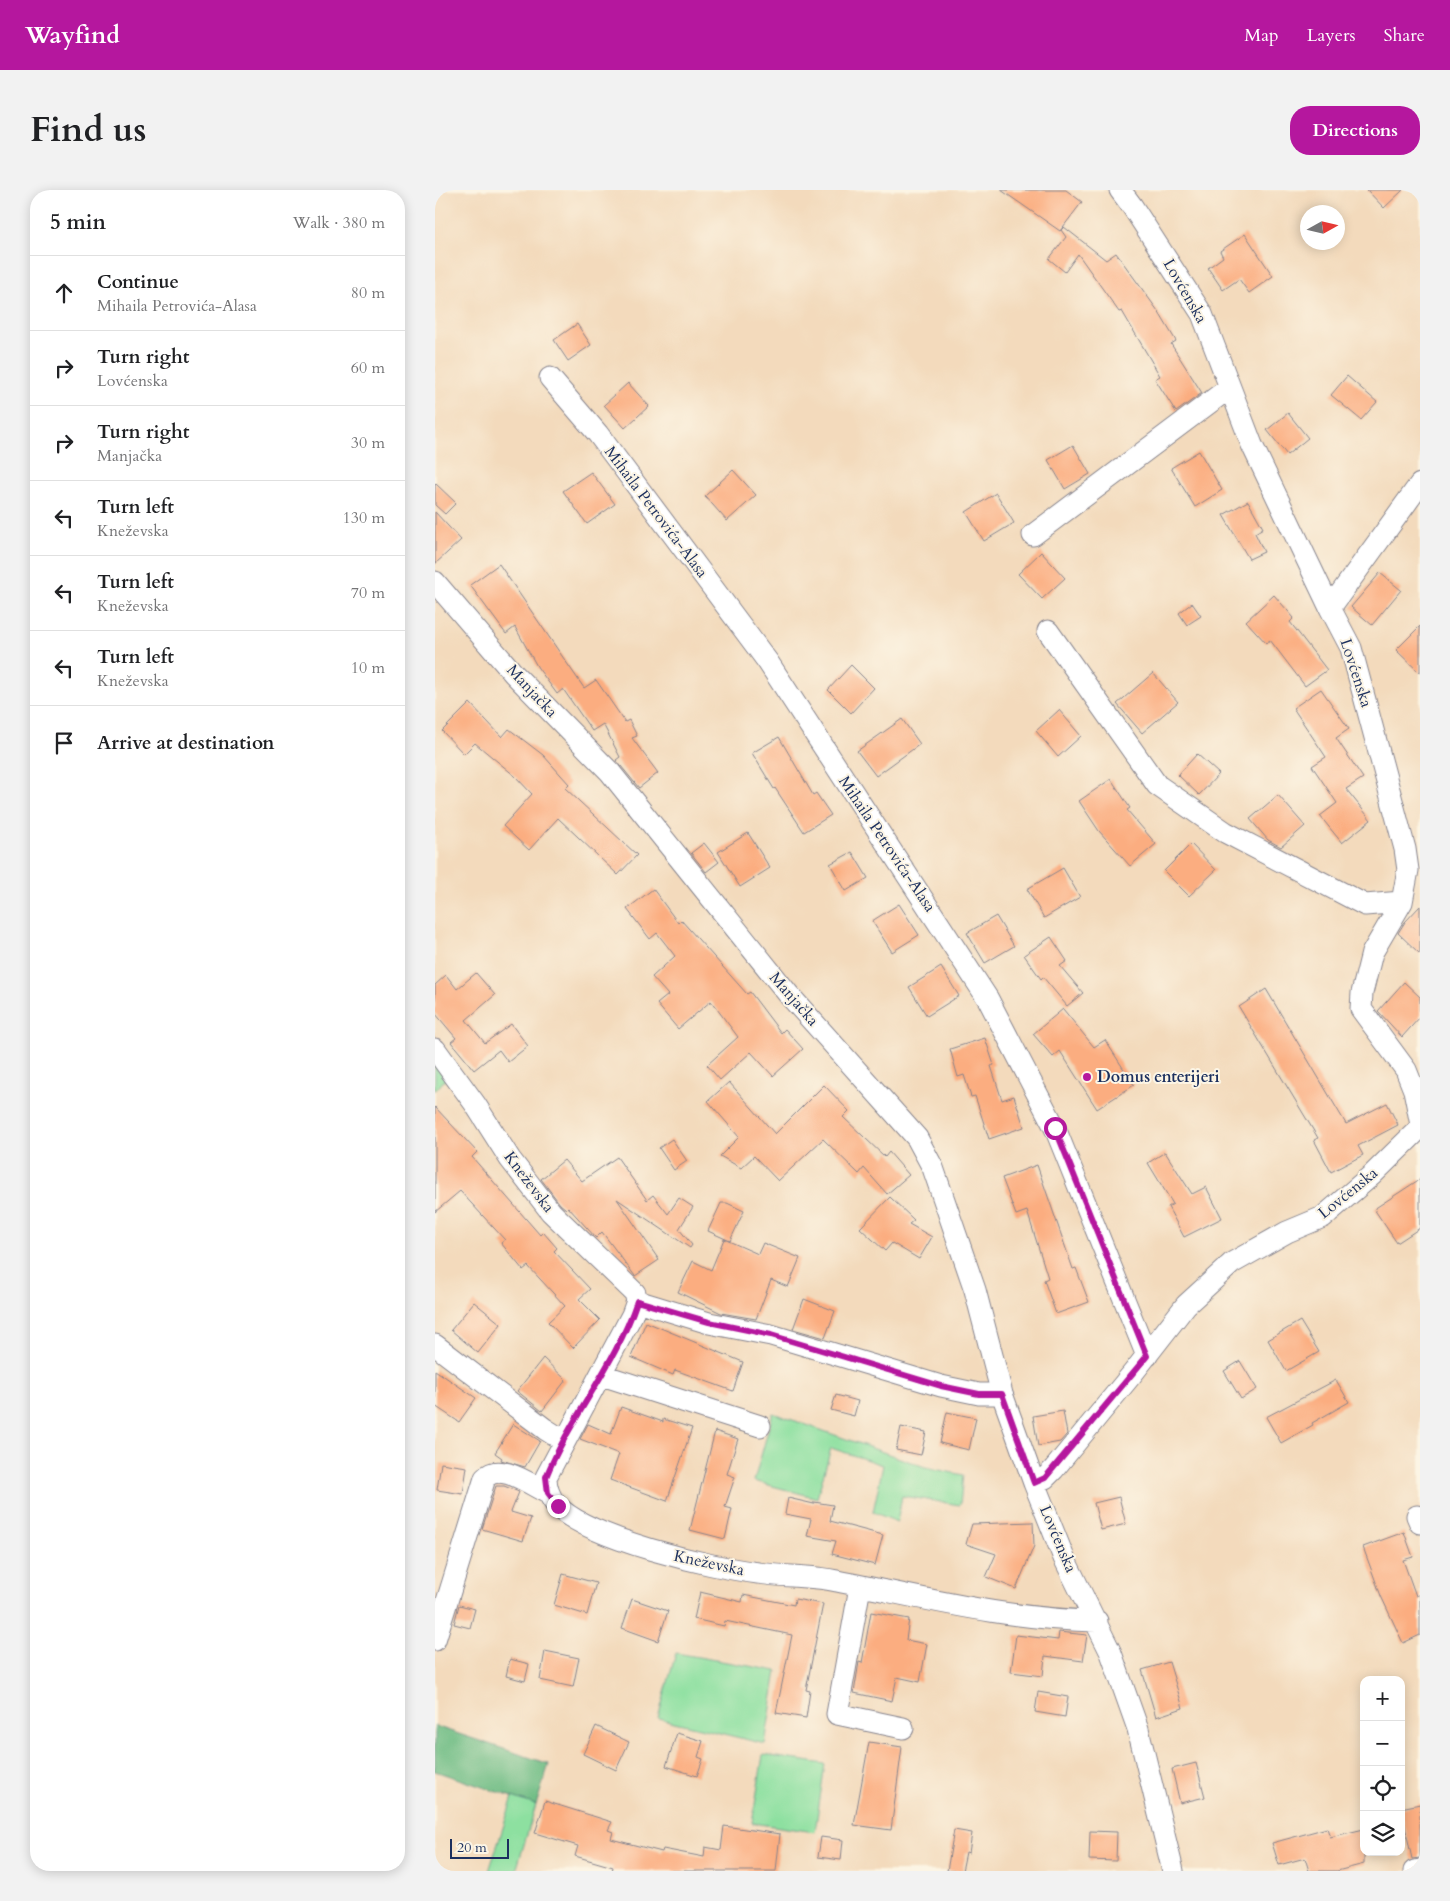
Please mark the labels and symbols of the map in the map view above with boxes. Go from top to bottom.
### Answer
north arrow [1300,205,1345,250]
street label: Lovćenska [1158,255,1212,327]
street label: Mihaila Petrovića-Alasa [599,442,713,583]
street label: Lovćenska [1335,636,1377,710]
street label: Manjačka [502,660,562,722]
street label: Mihaila Petrovića-Alasa [833,772,941,916]
street label: Manjačka [764,967,824,1031]
place label: Domus enterijeri [1097,1066,1219,1088]
marker: Domus enterijeri [1081,1071,1093,1083]
route start [1044,1117,1067,1140]
street label: Kneževska [499,1147,559,1217]
street label: Lovćenska [1314,1162,1383,1224]
route end [547,1495,570,1518]
street label: Lovćenska [1034,1502,1082,1576]
street label: Kneževska [672,1545,746,1581]
scale bar [450,1836,509,1859]

